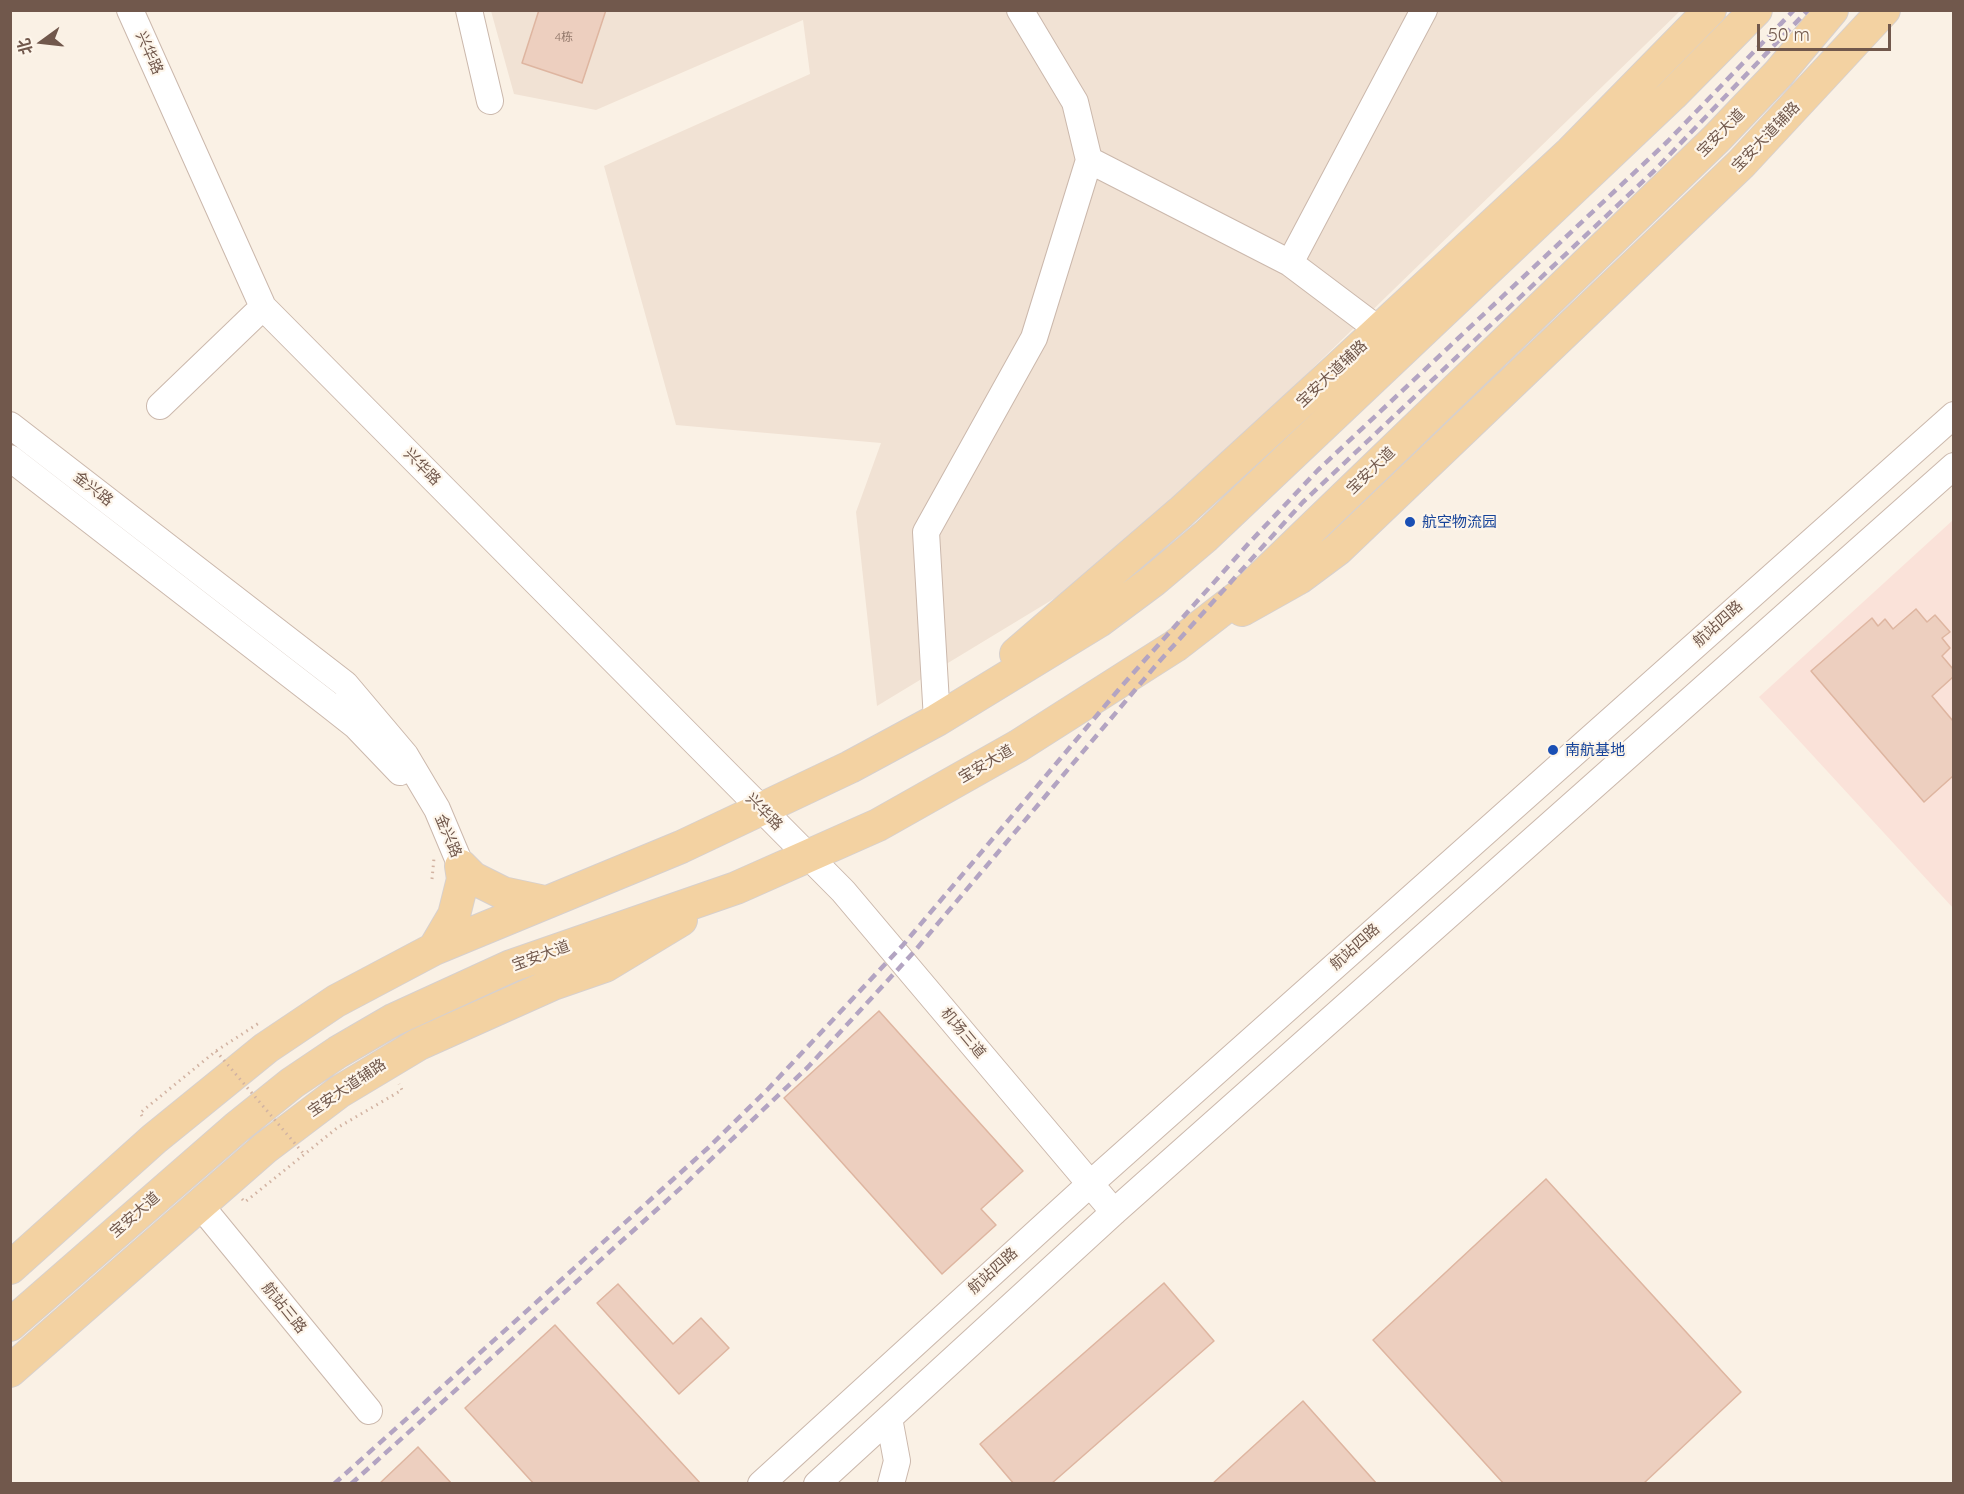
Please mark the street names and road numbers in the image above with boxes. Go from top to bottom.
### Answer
street label: 兴华路 [132,29,166,77]
street label: 宝安大道辅路 [1728,98,1804,176]
street label: 宝安大道 [1693,105,1749,161]
street label: 宝安大道辅路 [1293,337,1371,411]
street label: 宝安大道 [1343,444,1399,498]
street label: 兴华路 [400,445,444,489]
street label: 金兴路 [70,468,116,510]
street label: 航站四路 [1690,597,1746,651]
street label: 宝安大道 [956,741,1016,787]
street label: 兴华路 [742,790,786,834]
street label: 金兴路 [431,812,465,860]
street label: 航站四路 [1327,920,1383,974]
street label: 宝安大道 [510,937,572,975]
street label: 机场三道 [937,1004,989,1062]
street label: 宝安大道辅路 [305,1055,389,1121]
street label: 宝安大道 [106,1189,164,1241]
street label: 航站四路 [965,1244,1021,1298]
street label: 航站三路 [258,1279,310,1337]

